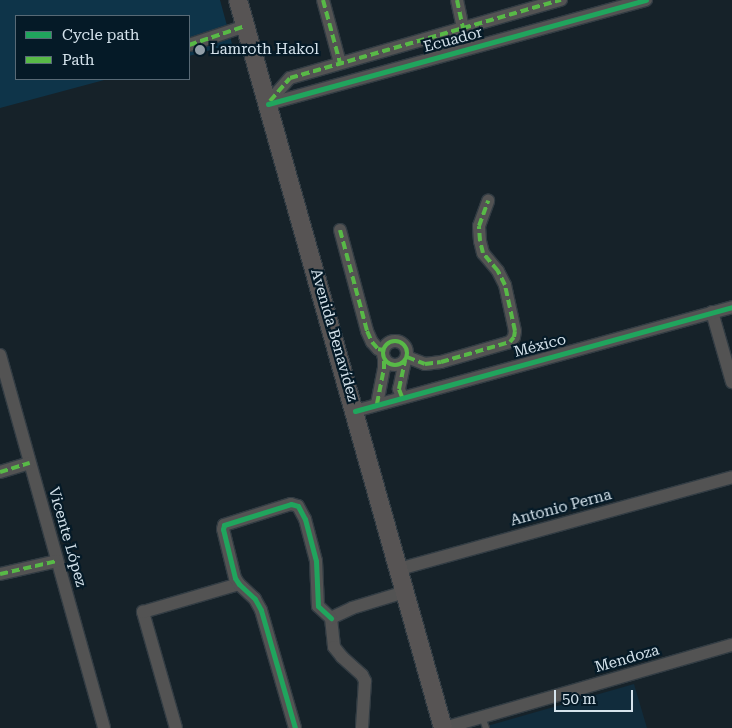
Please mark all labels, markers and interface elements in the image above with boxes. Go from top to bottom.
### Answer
legend [15,15,190,80]
street label: Ecuador [421,23,485,57]
text: Cycle path [62,26,139,44]
place label: Lamroth Hakol [210,41,319,59]
marker: Lamroth Hakol [194,44,206,56]
text: Path [62,51,95,69]
street label: Avenida Benavídez [307,267,361,403]
street label: México [512,330,568,362]
street label: Vicente López [44,485,90,589]
street label: Antonio Perna [509,486,613,530]
street label: Mendoza [593,641,661,677]
scale bar [557,680,636,712]
text: 50 m [562,690,596,708]

